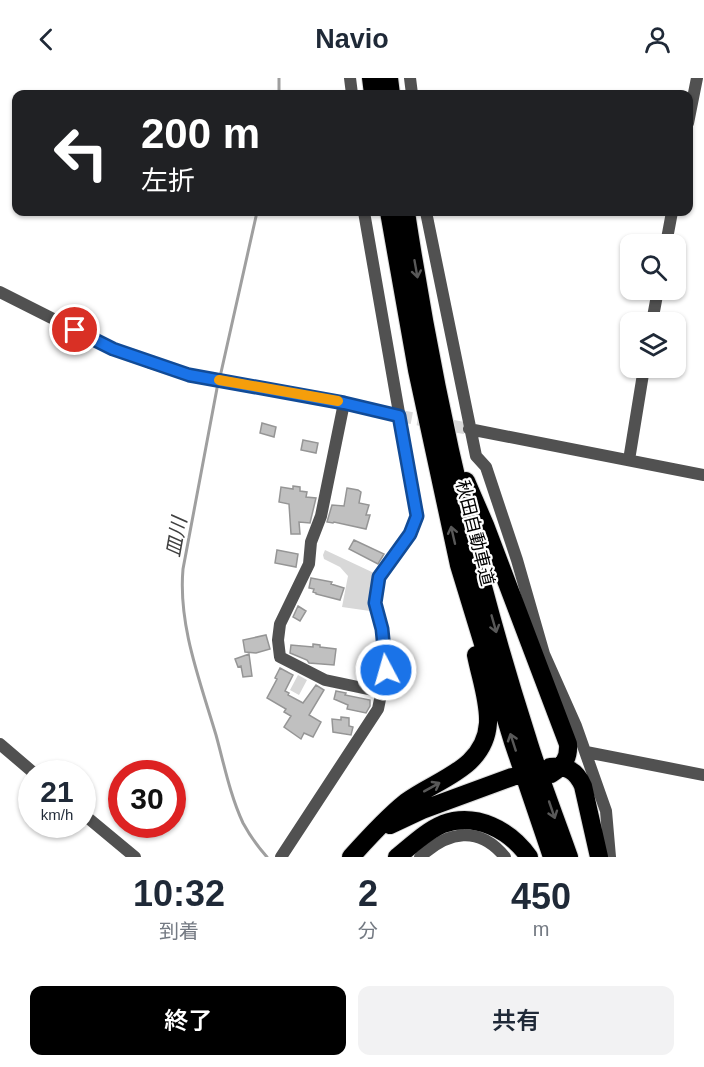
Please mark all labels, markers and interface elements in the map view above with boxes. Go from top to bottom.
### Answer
icon: back [30,23,63,56]
icon: person [641,23,674,56]
text: Navio [315,24,389,54]
text: 200 m [141,110,260,157]
icon: left [42,114,120,192]
text: 左折 [141,166,195,196]
map controls [620,234,686,378]
button: search [620,234,686,300]
one-way arrow [410,259,421,279]
pin [49,304,100,355]
button: layers [620,312,686,378]
icon: arrive [58,313,91,346]
street label: 秋田自動車道 [452,478,498,588]
water label: 皿川 [162,513,191,559]
one-way arrow [446,526,458,545]
one-way arrow [489,614,500,633]
position arrow [354,638,418,702]
one-way arrow [507,733,518,752]
speed limit sign: 30 [108,760,186,838]
text: 21 [40,775,74,808]
one-way arrow [423,781,440,793]
one-way arrow [547,800,558,819]
text: km/h [41,806,73,823]
text: 10:32 [133,873,225,914]
text: 2 [358,873,378,914]
text: 450 [511,876,571,917]
text: m [533,918,549,940]
text: 到着 [159,920,199,942]
text: 分 [358,920,378,942]
button: 終了 [30,986,346,1055]
button: 共有 [358,986,674,1055]

